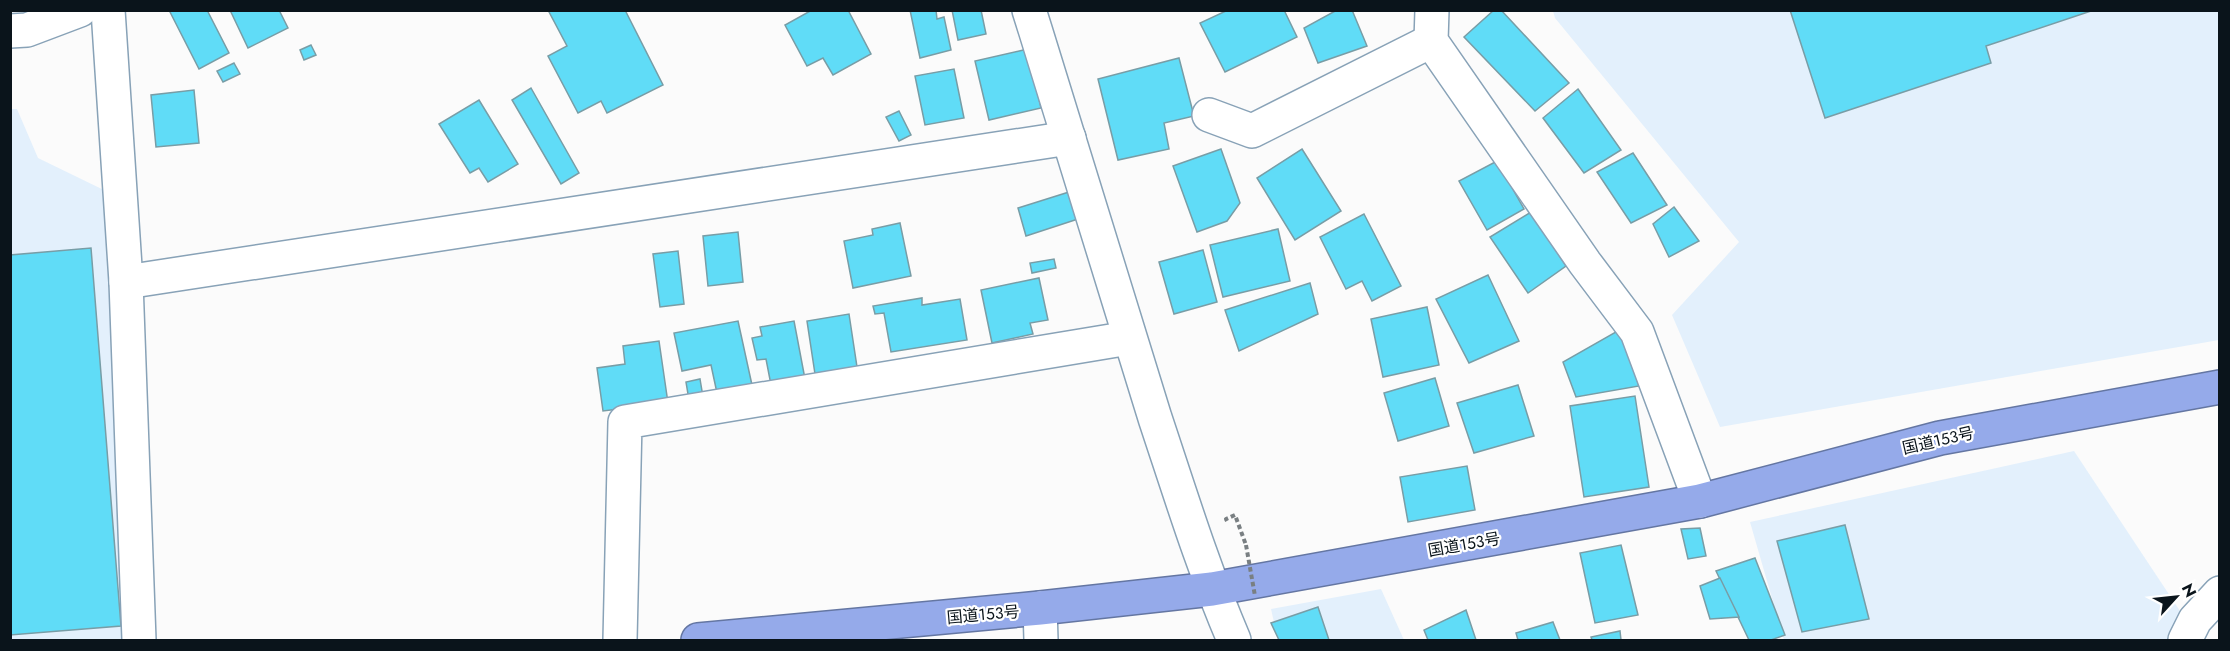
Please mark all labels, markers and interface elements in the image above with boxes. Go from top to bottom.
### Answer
street label: 国道153号 [1900,421,1976,460]
street label: 国道153号 [1426,527,1502,562]
north arrow [2146,567,2206,627]
text: N [2176,580,2202,601]
street label: 国道153号 [946,600,1020,629]

